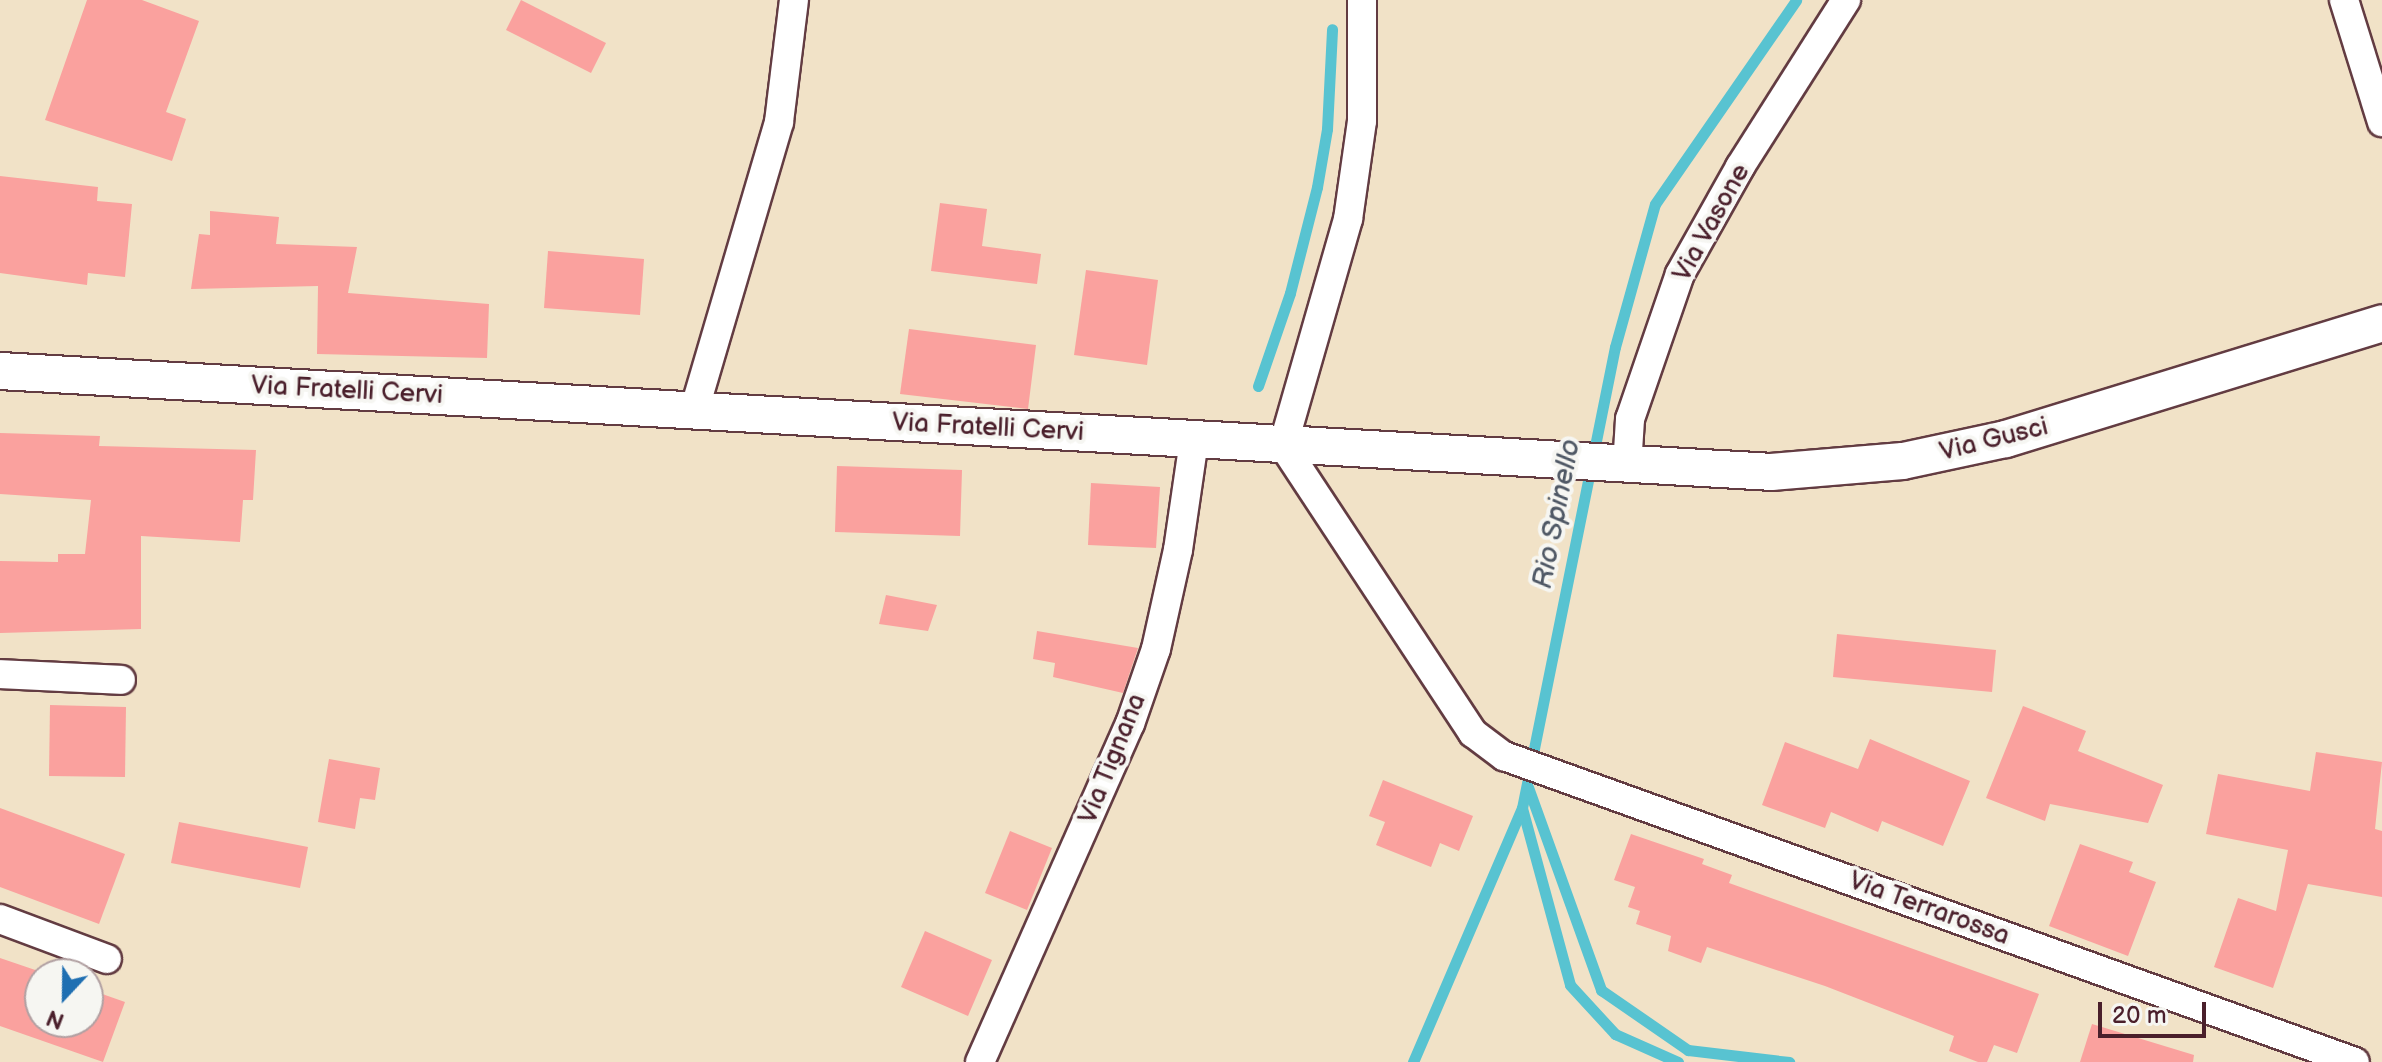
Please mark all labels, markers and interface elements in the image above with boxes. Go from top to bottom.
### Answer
street label: Via Vasone [1667,158,1757,288]
street label: Via Fratelli Cervi [250,370,444,412]
street label: Via Fratelli Cervi [891,407,1085,449]
street label: Via Gusci [1937,411,2051,469]
water label: Rio Spinello [1526,436,1588,592]
street label: Via Tignana [1073,689,1153,829]
street label: Via Terrarossa [1844,865,2014,953]
north arrow [24,958,104,1038]
scale bar [2102,986,2210,1036]
text: 20 m [2112,1001,2167,1030]
text: N [43,1003,68,1034]

